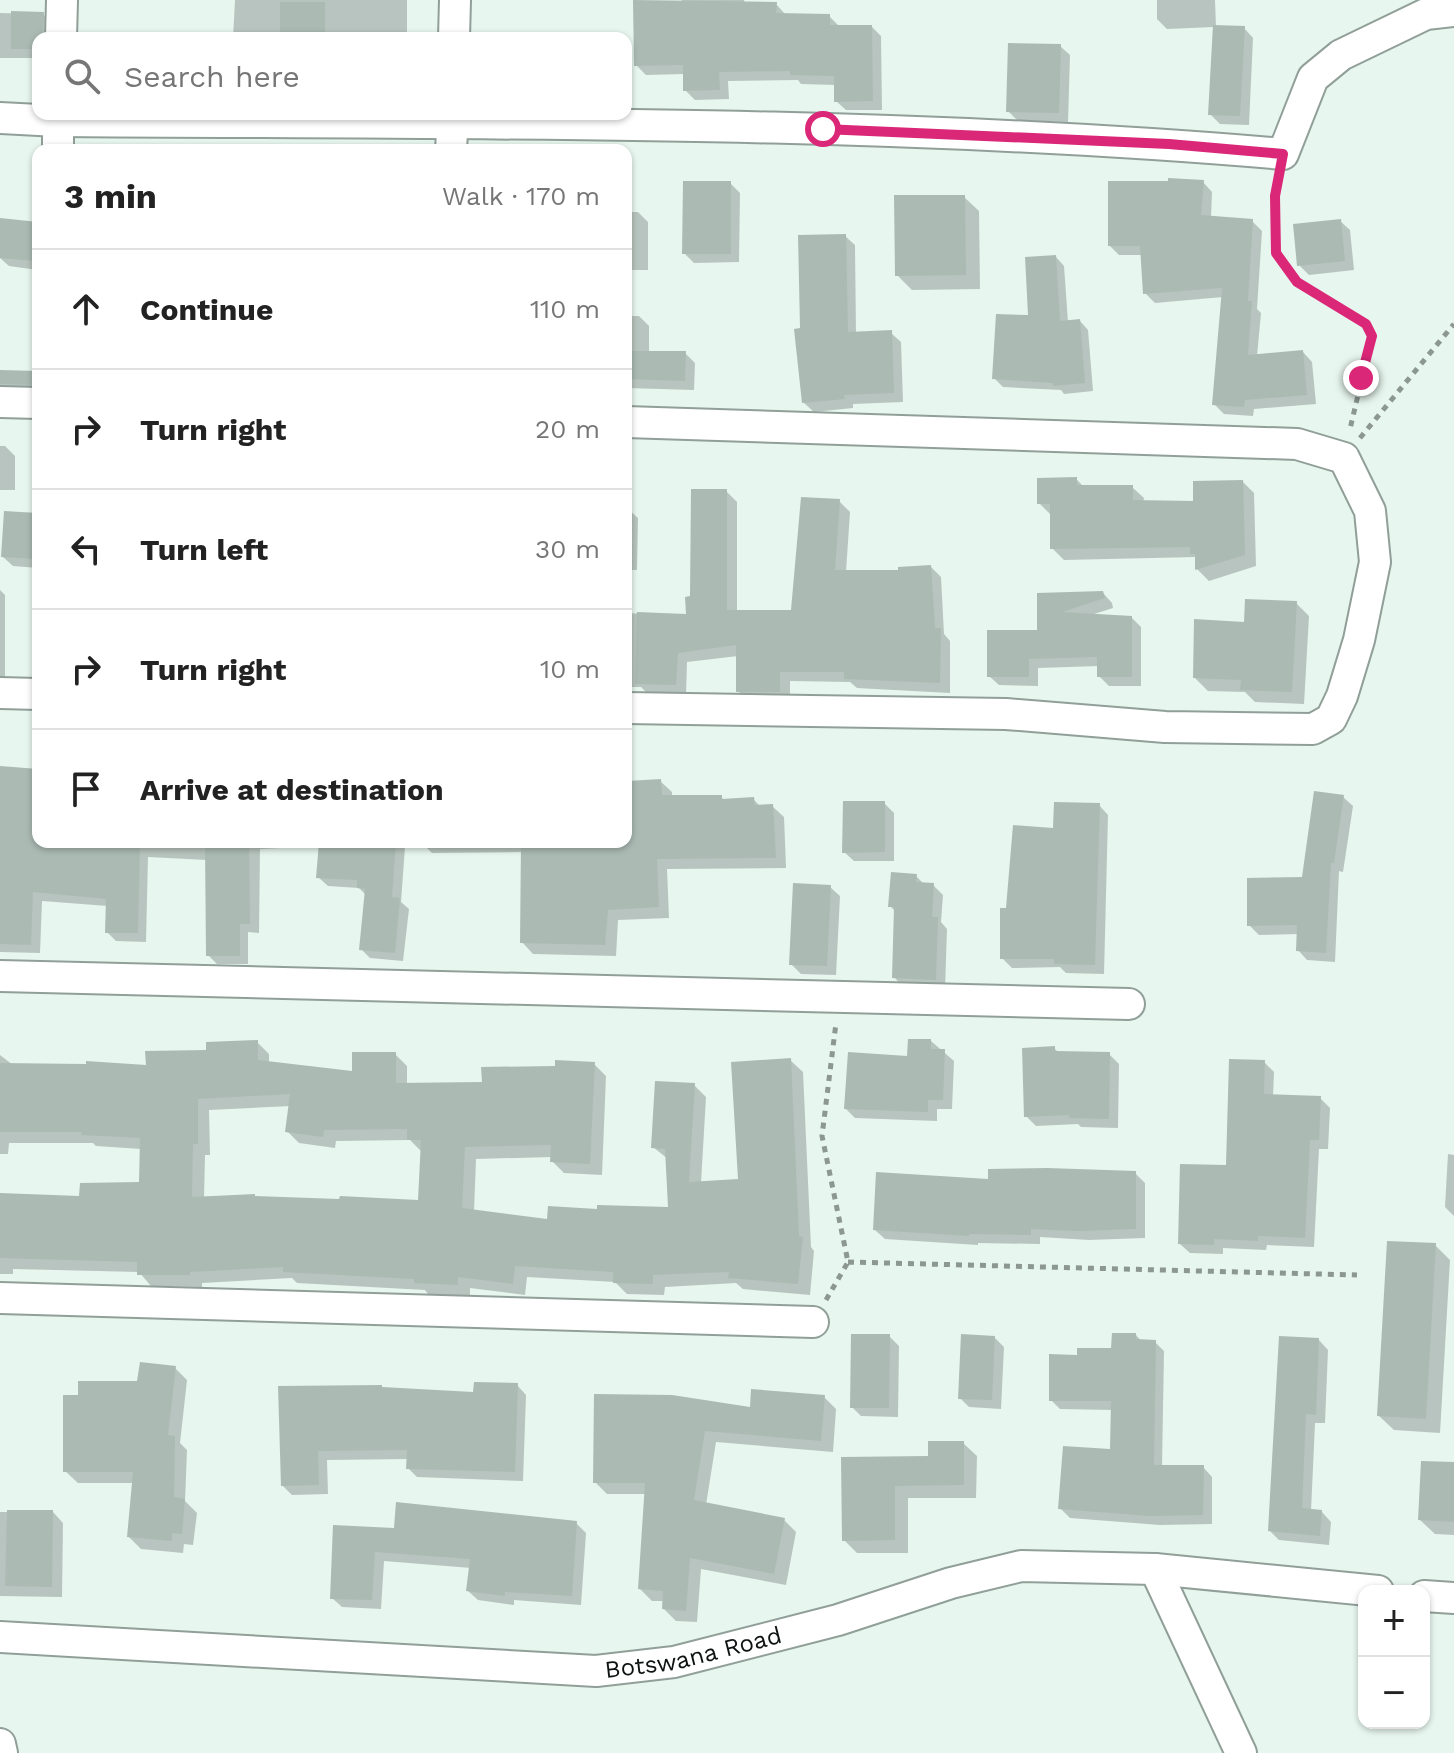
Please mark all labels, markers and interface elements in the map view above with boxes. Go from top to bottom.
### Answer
search box [32,32,632,120]
icon: search [60,54,104,98]
text: Search here [124,59,300,94]
route start [805,111,841,147]
text: 3 min [64,176,157,216]
text: Walk · 170 m [442,181,600,211]
icon: ahead [64,287,108,331]
text: Continue [140,292,273,327]
text: 110 m [530,294,600,324]
route end [1343,360,1379,396]
icon: right [64,407,108,451]
text: Turn right [140,412,286,447]
text: 20 m [535,414,600,444]
icon: left [64,527,108,571]
text: Turn left [140,532,268,567]
text: 30 m [535,534,600,564]
icon: right [64,647,108,691]
text: Turn right [140,652,286,687]
text: 10 m [540,654,600,684]
icon: arrive [64,767,108,811]
text: Arrive at destination [140,772,444,807]
map controls [1358,1585,1430,1729]
button: + [1358,1585,1430,1657]
street label: Botswana Road [603,1621,785,1684]
button: − [1358,1657,1430,1729]

